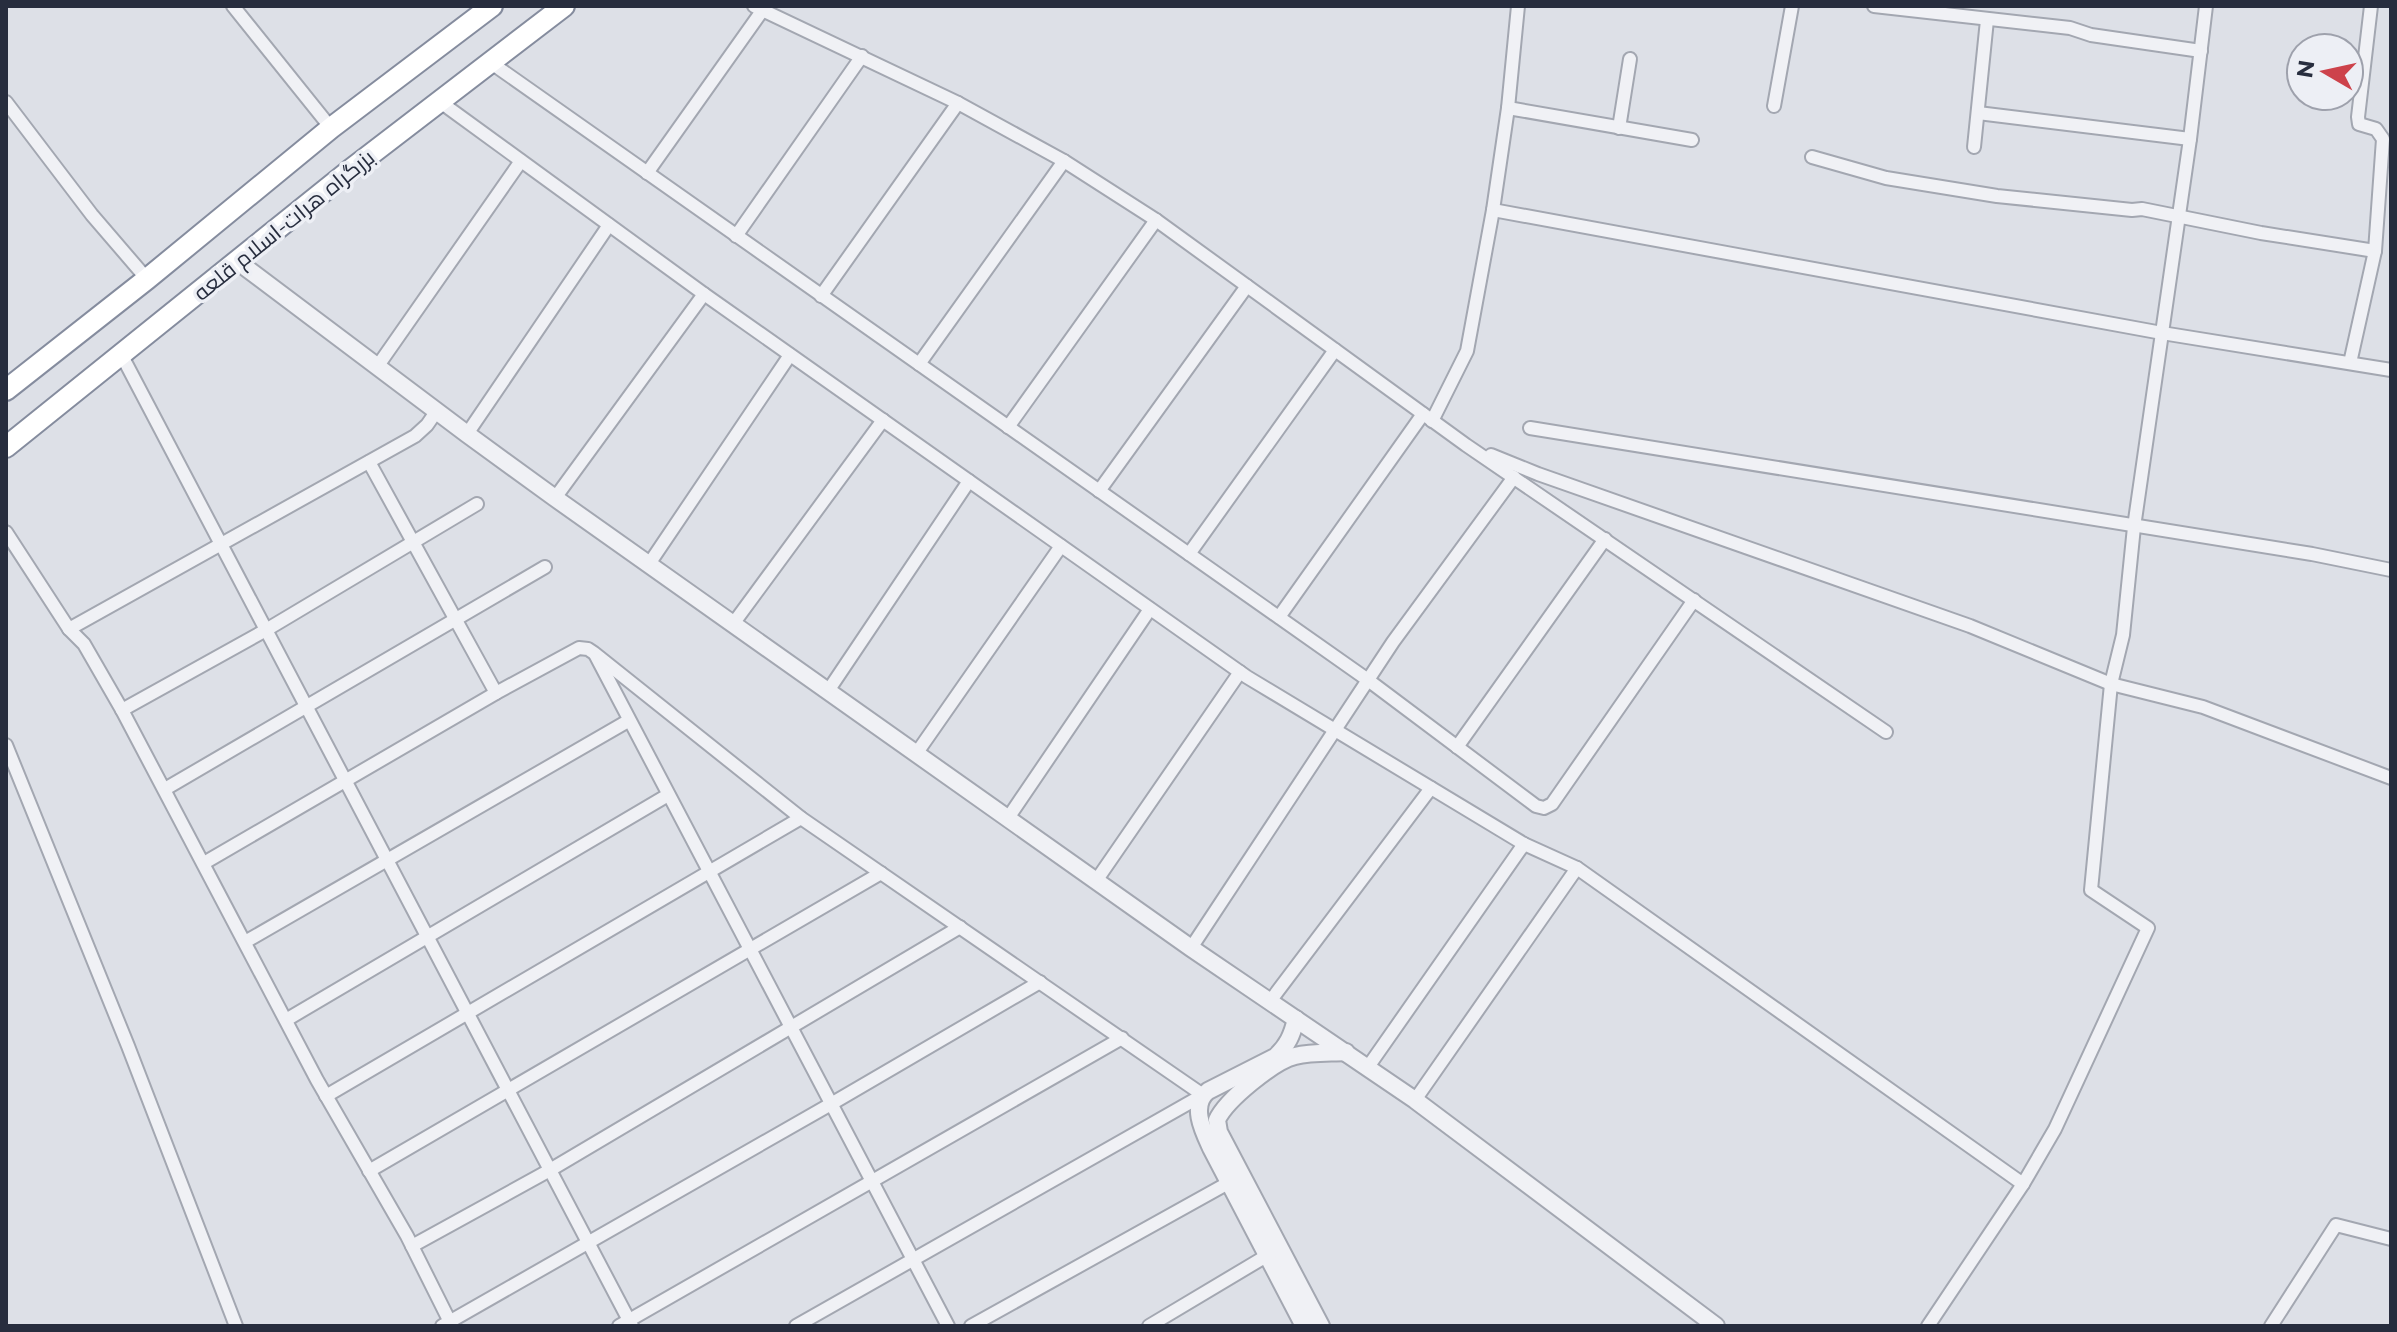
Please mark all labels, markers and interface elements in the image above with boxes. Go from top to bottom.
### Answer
north arrow [2285,32,2365,112]
text: N [2291,58,2320,80]
street label: بزرگراه هرات-اسلام قلعه [188,144,381,308]

